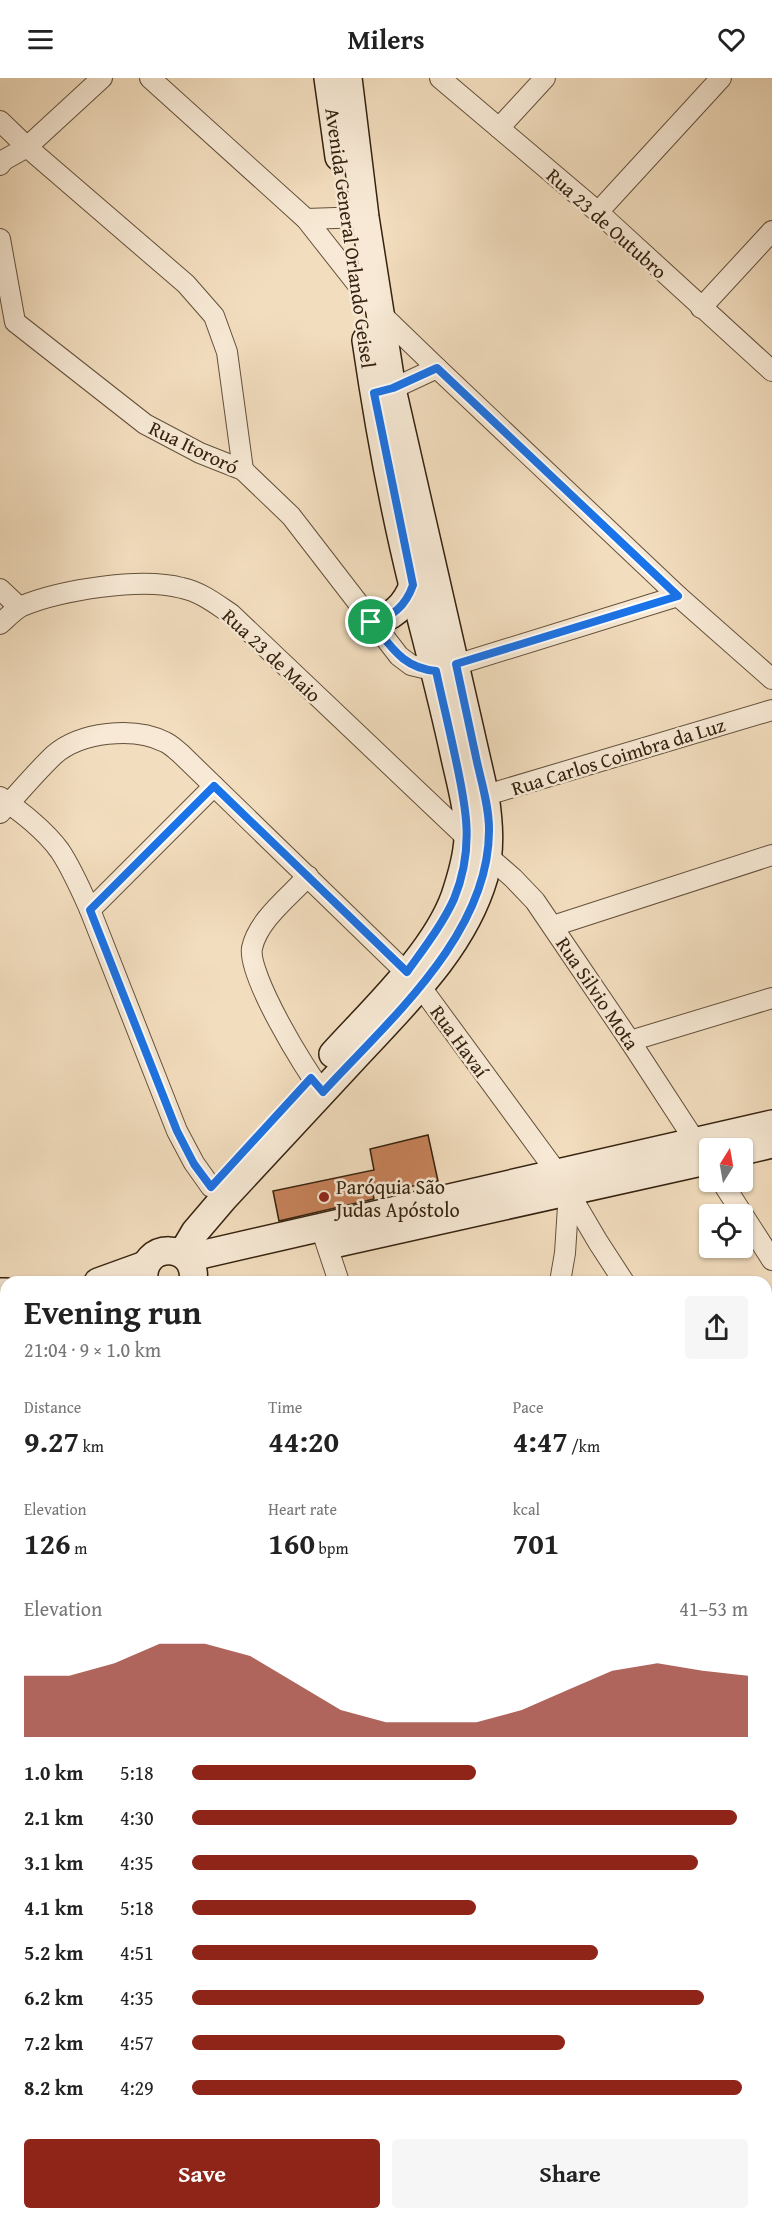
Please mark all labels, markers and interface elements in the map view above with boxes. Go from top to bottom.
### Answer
text: Milers [347,19,425,59]
icon: menu [24,23,57,56]
icon: heart [715,23,748,56]
street label: Avenida General Orlando Geisel [318,106,384,370]
street label: Rua 23 de Outubro [540,161,674,285]
street label: Rua Itororó [144,413,244,481]
pin [345,596,396,647]
street label: Rua 23 de Maio [216,601,328,709]
icon: arrive [354,605,387,638]
street label: Rua Carlos Coimbra da Luz [508,710,729,802]
street label: Rua Silvio Mota [549,931,647,1056]
street label: Rua Havaí [424,999,496,1084]
north arrow [699,1138,753,1192]
map controls [699,1138,753,1258]
place label: Paróquia São Judas Apóstolo [333,1172,460,1224]
marker: Paróquia São Judas Apóstolo [317,1190,331,1204]
button: locate [699,1204,753,1258]
text: Evening run [24,1288,201,1336]
button: share [685,1296,748,1359]
text: 21:04 · 9 × 1.0 km [24,1335,161,1364]
text: Distance [24,1395,81,1419]
text: Time [268,1395,302,1419]
text: Pace [513,1395,543,1419]
text: 9.27 [24,1419,79,1463]
text: 44:20 [268,1419,339,1463]
text: 4:47 [513,1419,568,1463]
text: km [79,1434,104,1458]
text: /km [568,1434,600,1458]
text: Elevation [24,1497,87,1521]
text: Heart rate [268,1497,337,1521]
text: kcal [513,1497,540,1521]
text: 126 [24,1521,71,1565]
text: 160 [268,1521,315,1565]
text: 701 [513,1521,559,1565]
text: m [71,1536,87,1560]
text: bpm [315,1536,348,1560]
text: Elevation [24,1594,102,1623]
text: 41–53 m [679,1594,748,1623]
text: 1.0 km [24,1758,83,1787]
text: 5:18 [120,1758,154,1787]
text: 2.1 km [24,1803,83,1832]
text: 4:30 [120,1803,154,1832]
text: 3.1 km [24,1848,83,1877]
text: 4:35 [120,1848,154,1877]
text: 4.1 km [24,1893,83,1922]
text: 5:18 [120,1893,154,1922]
text: 5.2 km [24,1938,83,1967]
text: 4:51 [120,1938,154,1967]
text: 6.2 km [24,1983,83,2012]
text: 4:35 [120,1983,154,2012]
text: 7.2 km [24,2028,83,2057]
text: 4:57 [120,2028,154,2057]
text: 8.2 km [24,2073,83,2102]
text: 4:29 [120,2073,154,2102]
button: Save [24,2139,380,2208]
button: Share [392,2139,748,2208]

